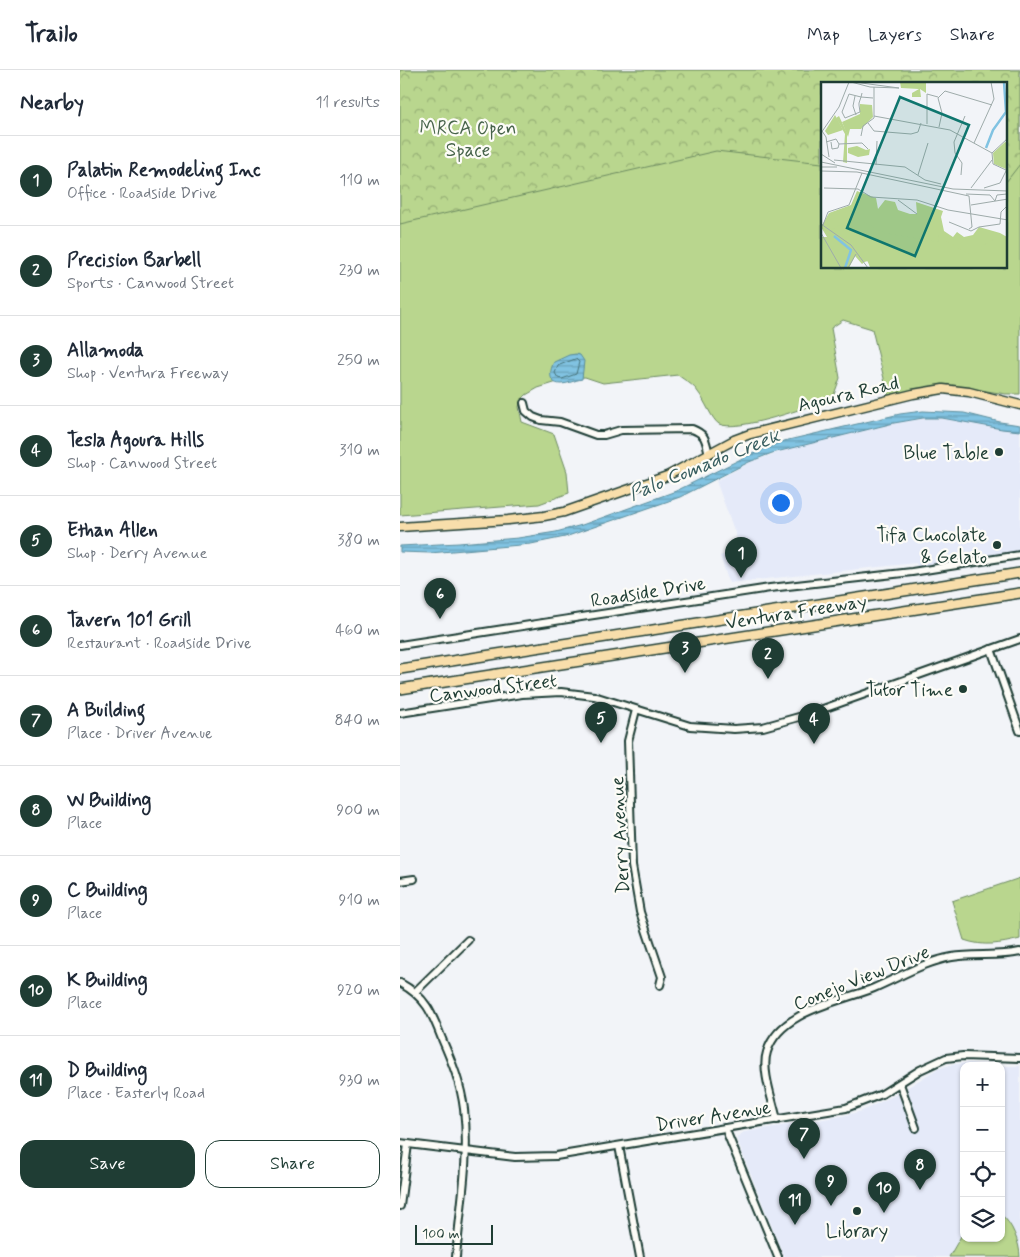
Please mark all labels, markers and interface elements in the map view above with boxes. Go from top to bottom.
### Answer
text: Trailo [25,19,78,50]
text: Map [807,23,840,47]
text: Layers [868,23,922,47]
text: Share [950,23,995,47]
inset map [821,82,1008,269]
text: Nearby [20,89,84,117]
text: 11 results [315,92,380,113]
park label: MRCA Open Space [420,116,516,163]
text: Palatin Remodeling Inc [67,158,261,183]
text: 1 [32,170,40,191]
text: 110 m [339,170,380,191]
text: Office · Roadside Drive [67,183,217,204]
text: Precision Barbell [67,248,201,273]
text: 2 [32,260,40,281]
text: 230 m [339,260,380,281]
text: Sports · Canwood Street [67,273,234,294]
text: Allamoda [67,338,144,363]
text: 3 [32,350,40,371]
text: 250 m [337,350,380,371]
text: Shop · Ventura Freeway [67,363,229,384]
street label: Agoura Road [795,371,902,419]
water label: Palo Comado Creek [625,422,785,508]
text: Tesla Agoura Hills [67,428,204,453]
text: 4 [31,440,41,461]
text: 310 m [339,440,380,461]
place label: Blue Table [903,441,989,466]
marker: Blue Table [993,446,1005,458]
text: Shop · Canwood Street [67,453,217,474]
your location [768,490,794,516]
text: Ethan Allen [67,518,158,543]
place label: Tifa Chocolate & Gelato [876,523,987,570]
text: 5 [31,530,41,551]
text: 380 m [337,530,380,551]
pin: 1 [725,537,757,578]
marker: Tifa Chocolate & Gelato [991,539,1003,551]
text: Shop · Derry Avenue [67,543,207,564]
street label: Roadside Drive [589,571,708,614]
pin: 6 [424,578,456,619]
street label: Ventura Freeway [724,589,869,636]
text: Tavern 101 Grill [67,608,191,633]
text: 6 [32,620,40,641]
text: 460 m [335,620,380,641]
pin: 3 [669,632,701,673]
text: Restaurant · Roadside Drive [67,633,251,654]
pin: 2 [752,638,784,679]
street label: Canwood Street [428,668,558,709]
place label: Tutor Time [866,678,953,703]
marker: Tutor Time [957,683,969,695]
text: A Building [67,698,145,723]
pin: 5 [585,702,617,743]
pin: 4 [798,703,830,744]
text: 7 [31,710,41,731]
text: 840 m [335,710,380,731]
text: Place · Driver Avenue [67,723,213,744]
street label: Derry Avenue [605,776,637,894]
text: W Building [67,788,151,813]
text: 8 [31,800,41,821]
text: 900 m [336,800,380,821]
text: Place [67,813,102,834]
text: C Building [67,878,148,903]
text: 9 [32,890,40,911]
text: 910 m [339,890,380,911]
text: Place [67,903,102,924]
street label: Conejo View Drive [790,940,934,1018]
text: K Building [67,968,147,993]
text: 10 [28,980,44,1001]
text: 920 m [337,980,380,1001]
text: Place [67,993,102,1014]
text: D Building [67,1058,147,1083]
map controls [960,1062,1005,1242]
button: + [960,1062,1005,1107]
text: 11 [29,1070,43,1091]
text: 930 m [339,1070,380,1091]
text: Place · Easterly Road [67,1083,205,1104]
street label: Driver Avenue [654,1095,773,1138]
button: − [960,1107,1005,1152]
pin: 7 [788,1118,820,1159]
button: Save [20,1140,195,1188]
button: Share [205,1140,380,1188]
pin: 8 [904,1149,936,1190]
button: locate [960,1152,1005,1197]
pin: 9 [815,1165,847,1206]
pin: 10 [868,1172,900,1213]
pin: 11 [779,1184,811,1225]
button: layers [960,1197,1005,1242]
marker: Library [851,1205,863,1217]
place label: Library [826,1219,888,1244]
scale bar [415,1222,492,1245]
text: 100 m [422,1225,460,1243]

